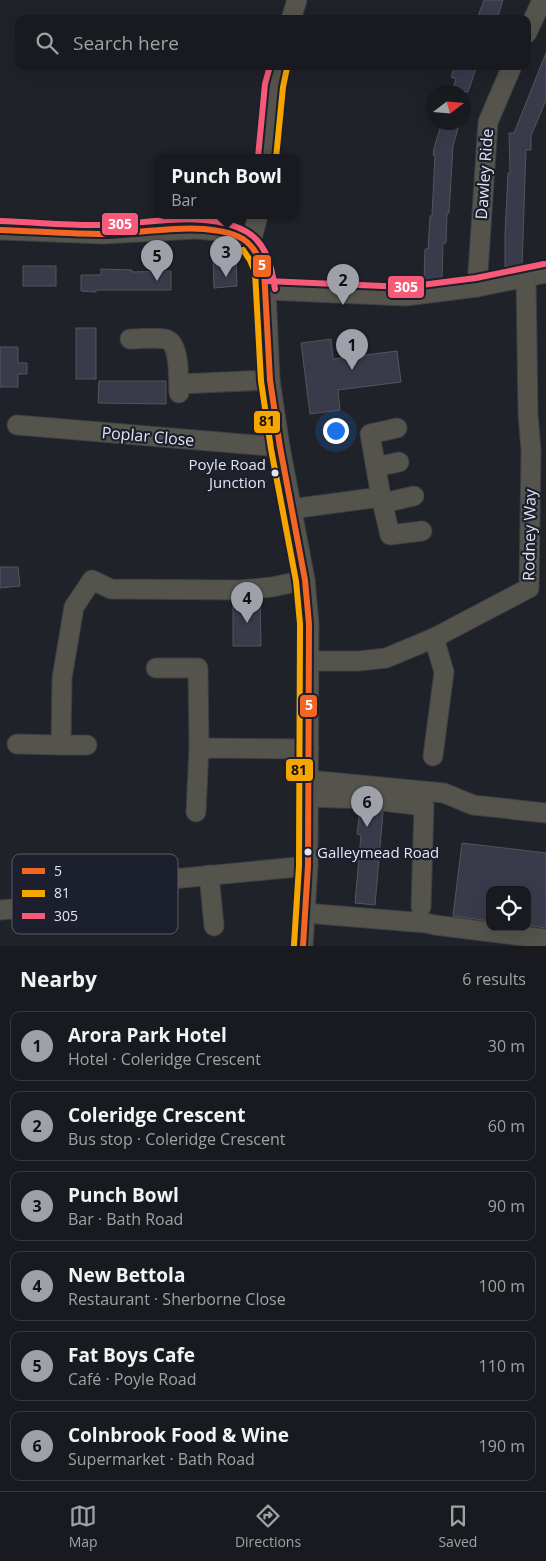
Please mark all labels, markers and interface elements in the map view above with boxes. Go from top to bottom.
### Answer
search box [15,15,531,70]
icon: search [33,29,61,57]
text: Search here [73,30,179,56]
north arrow [426,85,471,130]
street label: Dawley Ride [470,128,498,220]
popup [154,154,299,219]
text: Punch Bowl [171,163,282,189]
text: Bar [171,189,197,211]
line badge: 305 [101,212,139,236]
text: 305 [108,214,132,233]
pin: 3 [210,236,242,277]
pin: 5 [141,240,173,281]
line badge: 5 [252,254,272,278]
text: 5 [258,255,266,274]
pin: 2 [327,264,359,305]
line badge: 305 [387,275,425,299]
text: 305 [394,277,418,296]
pin: 1 [336,329,368,370]
line badge: 81 [253,410,281,434]
text: 81 [259,411,275,430]
your location [323,418,349,444]
street label: Poplar Close [101,421,195,451]
place label: Poyle Road Junction [189,454,266,492]
marker: Poyle Road Junction [270,468,280,478]
street label: Rodney Way [517,488,541,581]
pin: 4 [231,582,263,623]
line badge: 5 [299,694,318,718]
text: 5 [305,695,313,714]
line badge: 81 [285,758,314,782]
text: 81 [291,760,307,779]
pin: 6 [351,786,383,827]
place label: Galleymead Road [317,842,439,862]
marker: Galleymead Road [303,847,313,857]
legend [12,854,178,934]
text: 5 [54,861,62,880]
text: 81 [54,883,70,902]
map controls [486,886,531,931]
button: locate [486,886,531,931]
text: 305 [54,906,78,925]
text: Nearby [20,965,97,993]
text: 6 results [462,968,526,990]
text: Arora Park Hotel [68,1022,227,1048]
text: 1 [32,1035,42,1057]
text: 30 m [488,1035,525,1057]
text: Hotel · Coleridge Crescent [68,1048,261,1070]
text: Coleridge Crescent [68,1102,245,1128]
text: 2 [32,1115,42,1137]
text: 60 m [488,1115,525,1137]
text: Bus stop · Coleridge Crescent [68,1128,286,1150]
text: Punch Bowl [68,1182,179,1208]
text: 3 [32,1195,42,1217]
text: 90 m [488,1195,525,1217]
text: Bar · Bath Road [68,1208,183,1230]
text: New Bettola [68,1262,185,1288]
text: 4 [32,1275,42,1297]
text: 100 m [479,1275,525,1297]
text: Restaurant · Sherborne Close [68,1288,286,1310]
text: Fat Boys Cafe [68,1342,195,1368]
text: 5 [32,1355,42,1377]
text: 110 m [479,1355,525,1377]
text: Café · Poyle Road [68,1368,196,1390]
text: Colnbrook Food & Wine [68,1422,289,1448]
text: 6 [32,1435,42,1457]
text: 190 m [479,1435,525,1457]
text: Supermarket · Bath Road [68,1448,255,1470]
tab: Map [69,1502,98,1551]
tab: Directions [235,1502,301,1551]
tab: Saved [438,1502,477,1551]

